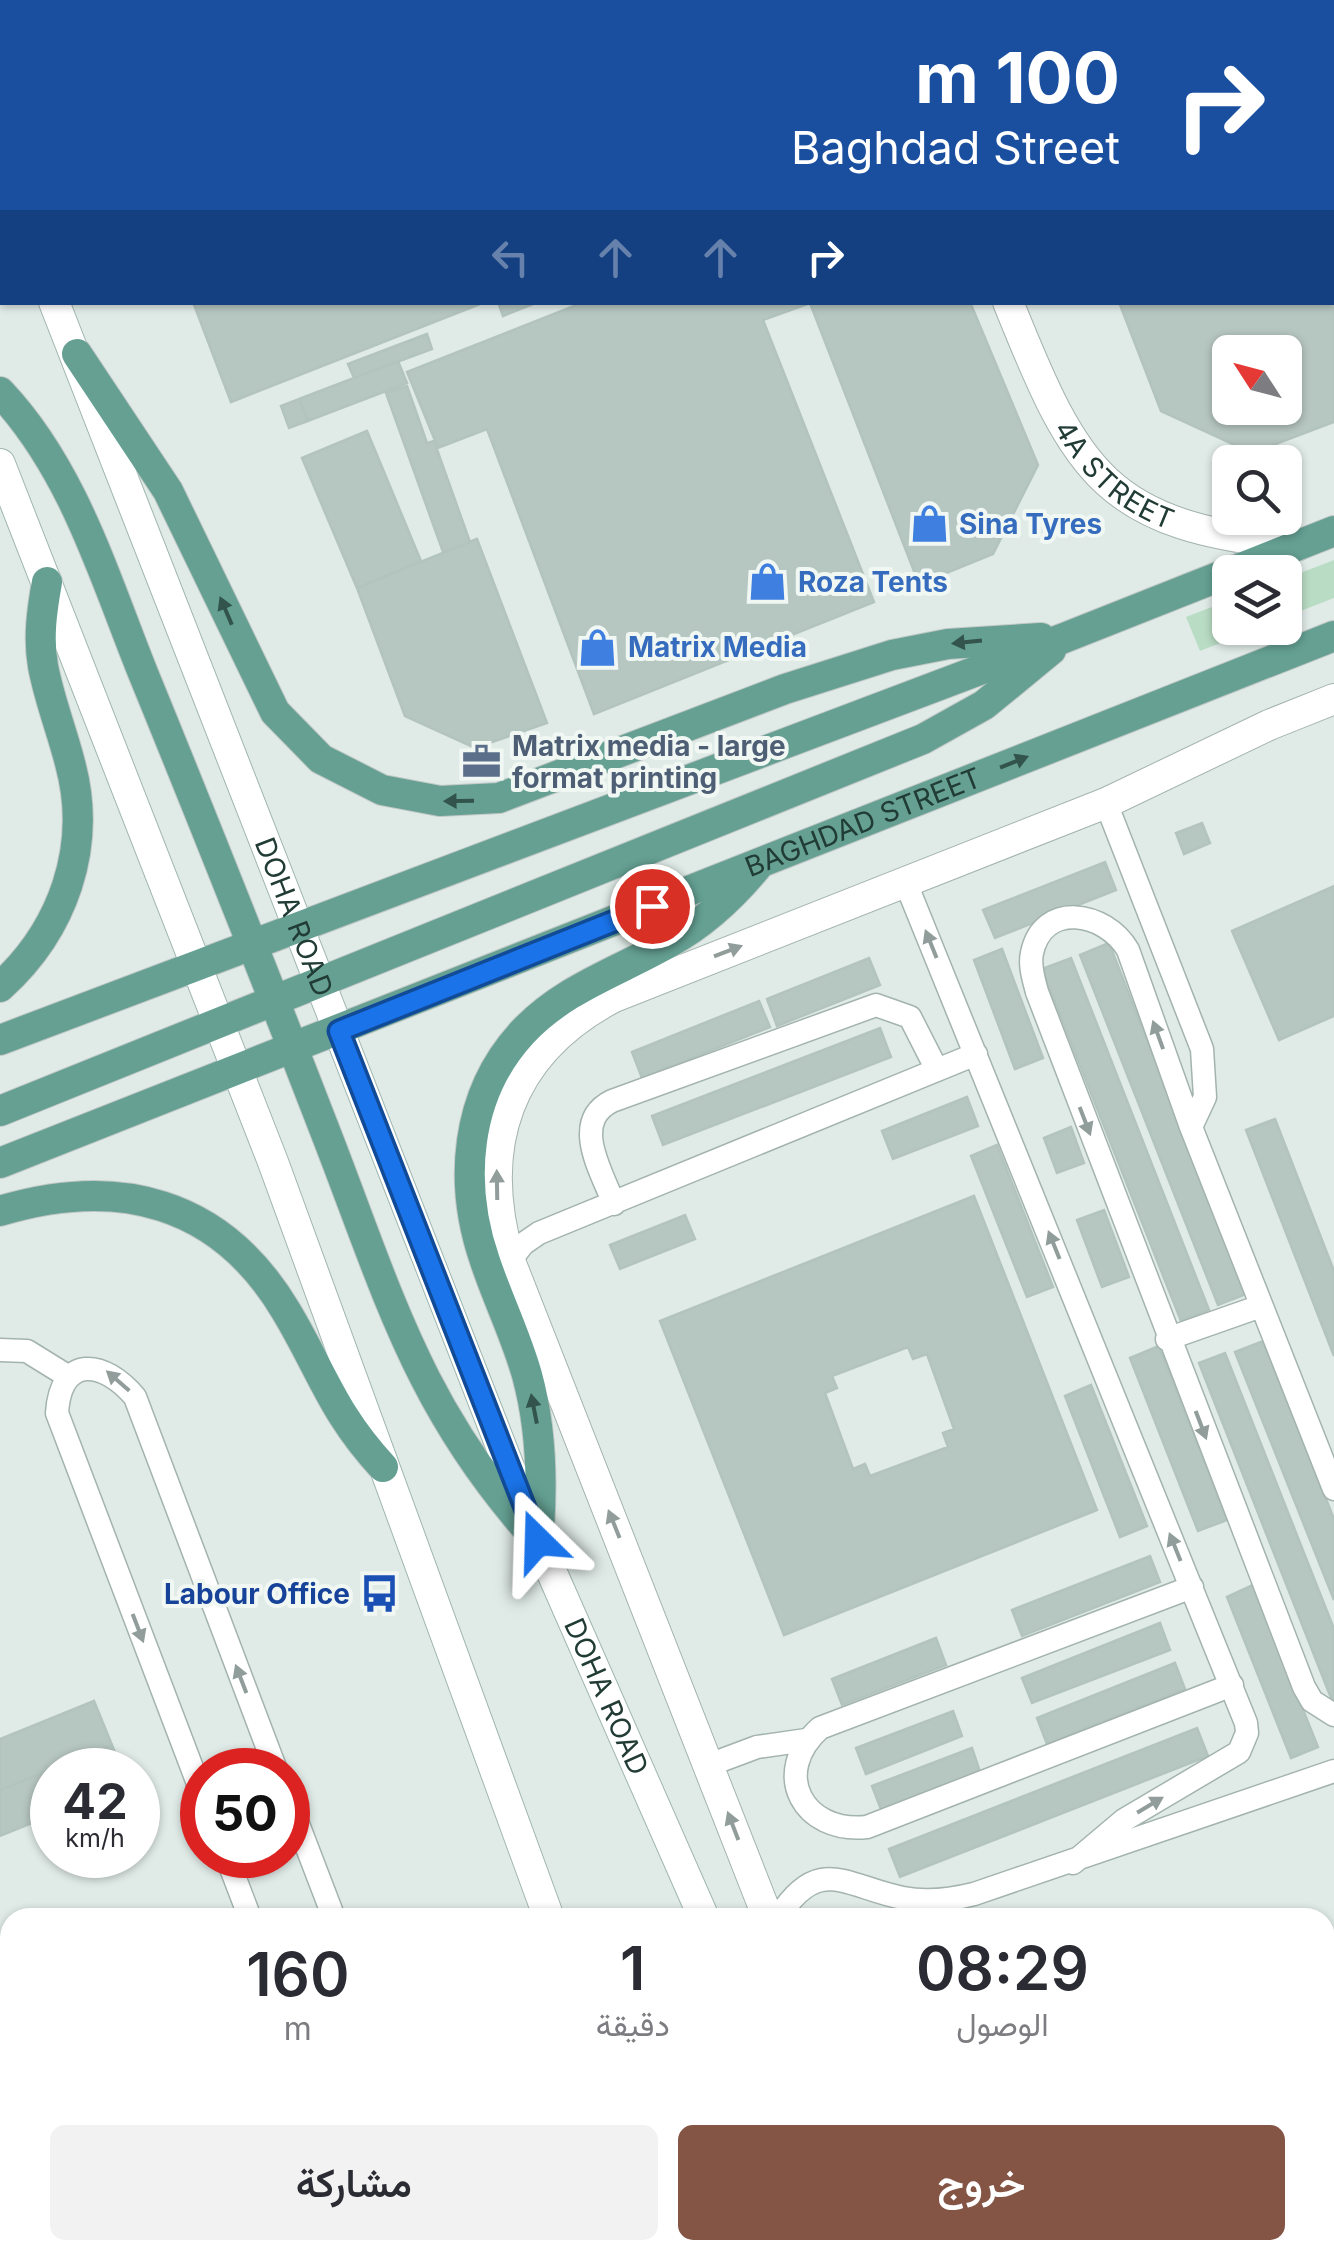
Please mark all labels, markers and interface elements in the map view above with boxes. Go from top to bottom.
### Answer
text: 100 m [915,35,1120,120]
icon: right [1155,40,1285,170]
text: Baghdad Street [791,120,1120,175]
icon: left [483,230,538,285]
icon: ahead [588,230,643,285]
icon: ahead [693,230,748,285]
icon: right [798,230,853,285]
north arrow [1212,335,1302,425]
map controls [1212,335,1302,645]
street label: 4A STREET [1048,414,1179,536]
button: search [1212,445,1302,535]
shop icon: Sina Tyres [908,503,950,545]
place label: Sina Tyres [959,507,1102,541]
button: layers [1212,555,1302,645]
shop icon: Roza Tents [747,561,789,603]
place label: Roza Tents [798,565,948,599]
one-way arrow [218,596,234,626]
shop icon: Matrix Media [577,626,619,668]
place label: Matrix Media [628,630,807,664]
one-way arrow [951,634,982,650]
place label: Matrix media - large format printing [512,729,786,795]
office icon: Matrix media - large format printing [461,741,503,783]
one-way arrow [999,754,1029,770]
street label: BAGHDAD STREET [740,760,986,884]
one-way arrow [442,793,474,809]
street label: DOHA ROAD [248,832,340,1001]
pin [610,864,695,949]
icon: arrive [625,879,680,934]
one-way arrow [923,930,939,959]
one-way arrow [714,943,744,959]
one-way arrow [1150,1020,1165,1050]
one-way arrow [1078,1106,1094,1136]
one-way arrow [489,1169,505,1201]
one-way arrow [1045,1230,1061,1260]
one-way arrow [106,1370,131,1392]
one-way arrow [526,1393,541,1425]
one-way arrow [1194,1410,1209,1440]
position arrow [486,1489,590,1593]
one-way arrow [606,1509,621,1539]
one-way arrow [1167,1531,1183,1561]
bus stop icon: Labour Office [359,1573,401,1615]
place label: Labour Office [164,1577,350,1611]
one-way arrow [131,1613,147,1643]
street label: DOHA ROAD [557,1613,656,1780]
one-way arrow [233,1664,249,1694]
speed limit sign: 50 [180,1748,310,1878]
text: 42 [62,1771,128,1831]
one-way arrow [1136,1796,1164,1814]
one-way arrow [724,1811,740,1841]
text: km/h [65,1823,125,1853]
text: 1 [620,1932,645,2004]
text: 08:29 [916,1932,1089,2004]
text: 160 [246,1938,350,2010]
text: دقيقة [596,2005,670,2044]
text: الوصول [956,2005,1049,2044]
text: m [284,2009,312,2048]
button: مشاركة [50,2125,658,2240]
button: خروج [678,2125,1285,2240]

